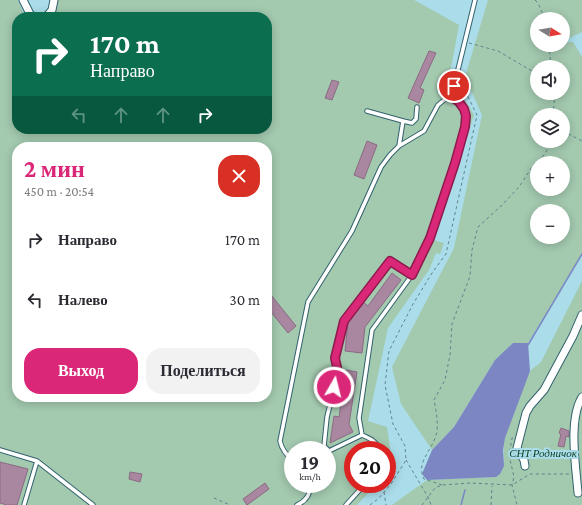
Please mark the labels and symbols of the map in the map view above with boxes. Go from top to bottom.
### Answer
north arrow [530,12,570,52]
pin [437,69,471,103]
position arrow [313,366,355,408]
speed limit sign: 20 [344,441,396,493]
park label: СНТ Родничок [509,447,578,459]

